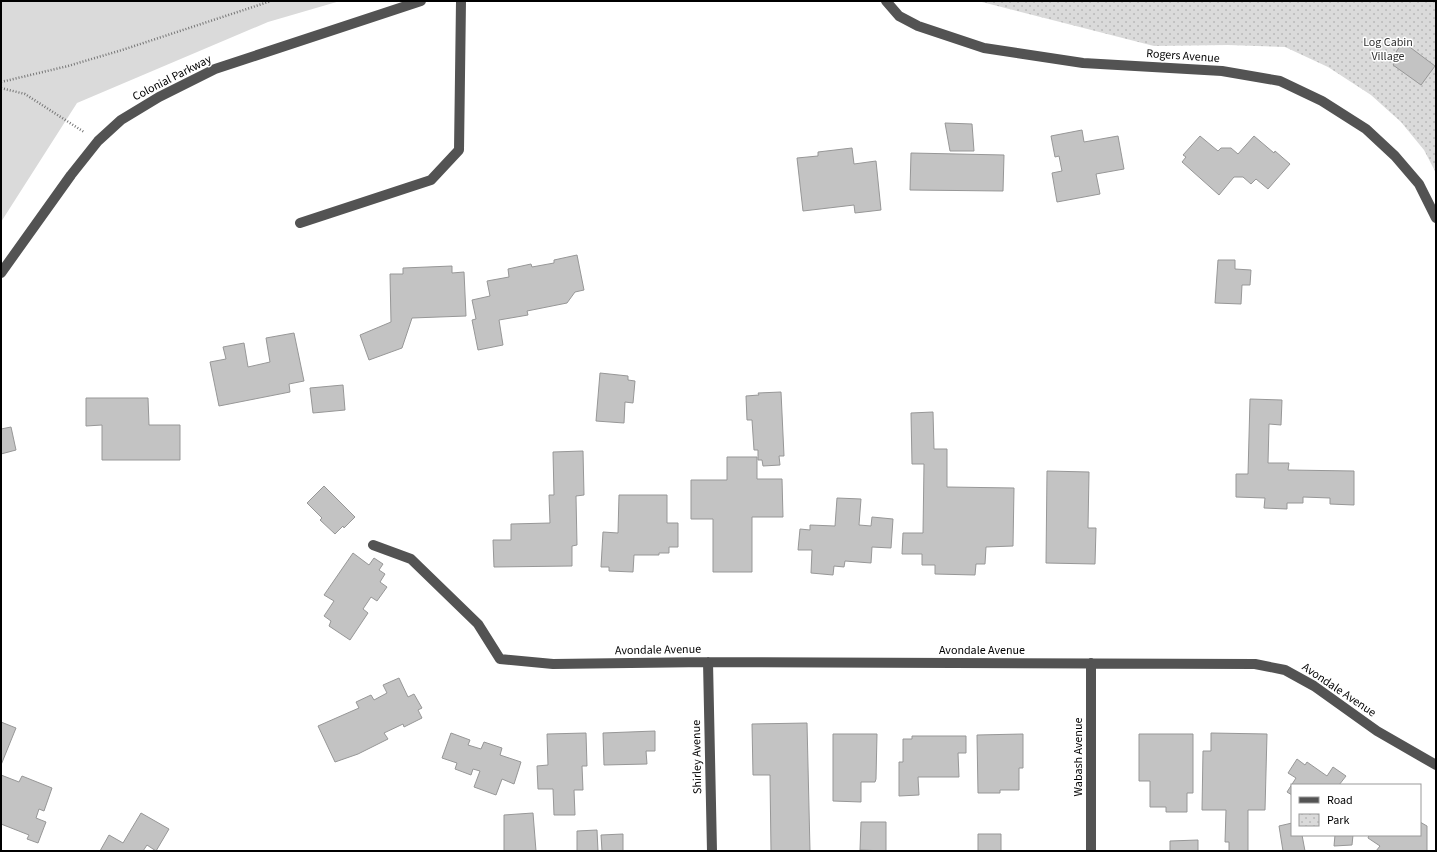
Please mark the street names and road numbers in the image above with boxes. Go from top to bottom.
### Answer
street label: Rogers Avenue [1146,45,1220,67]
street label: Colonial Parkway [130,51,215,105]
street label: Avondale Avenue [615,641,701,659]
street label: Avondale Avenue [939,642,1025,659]
street label: Avondale Avenue [1299,659,1380,721]
street label: Wabash Avenue [1070,718,1087,796]
street label: Shirley Avenue [688,720,706,794]

